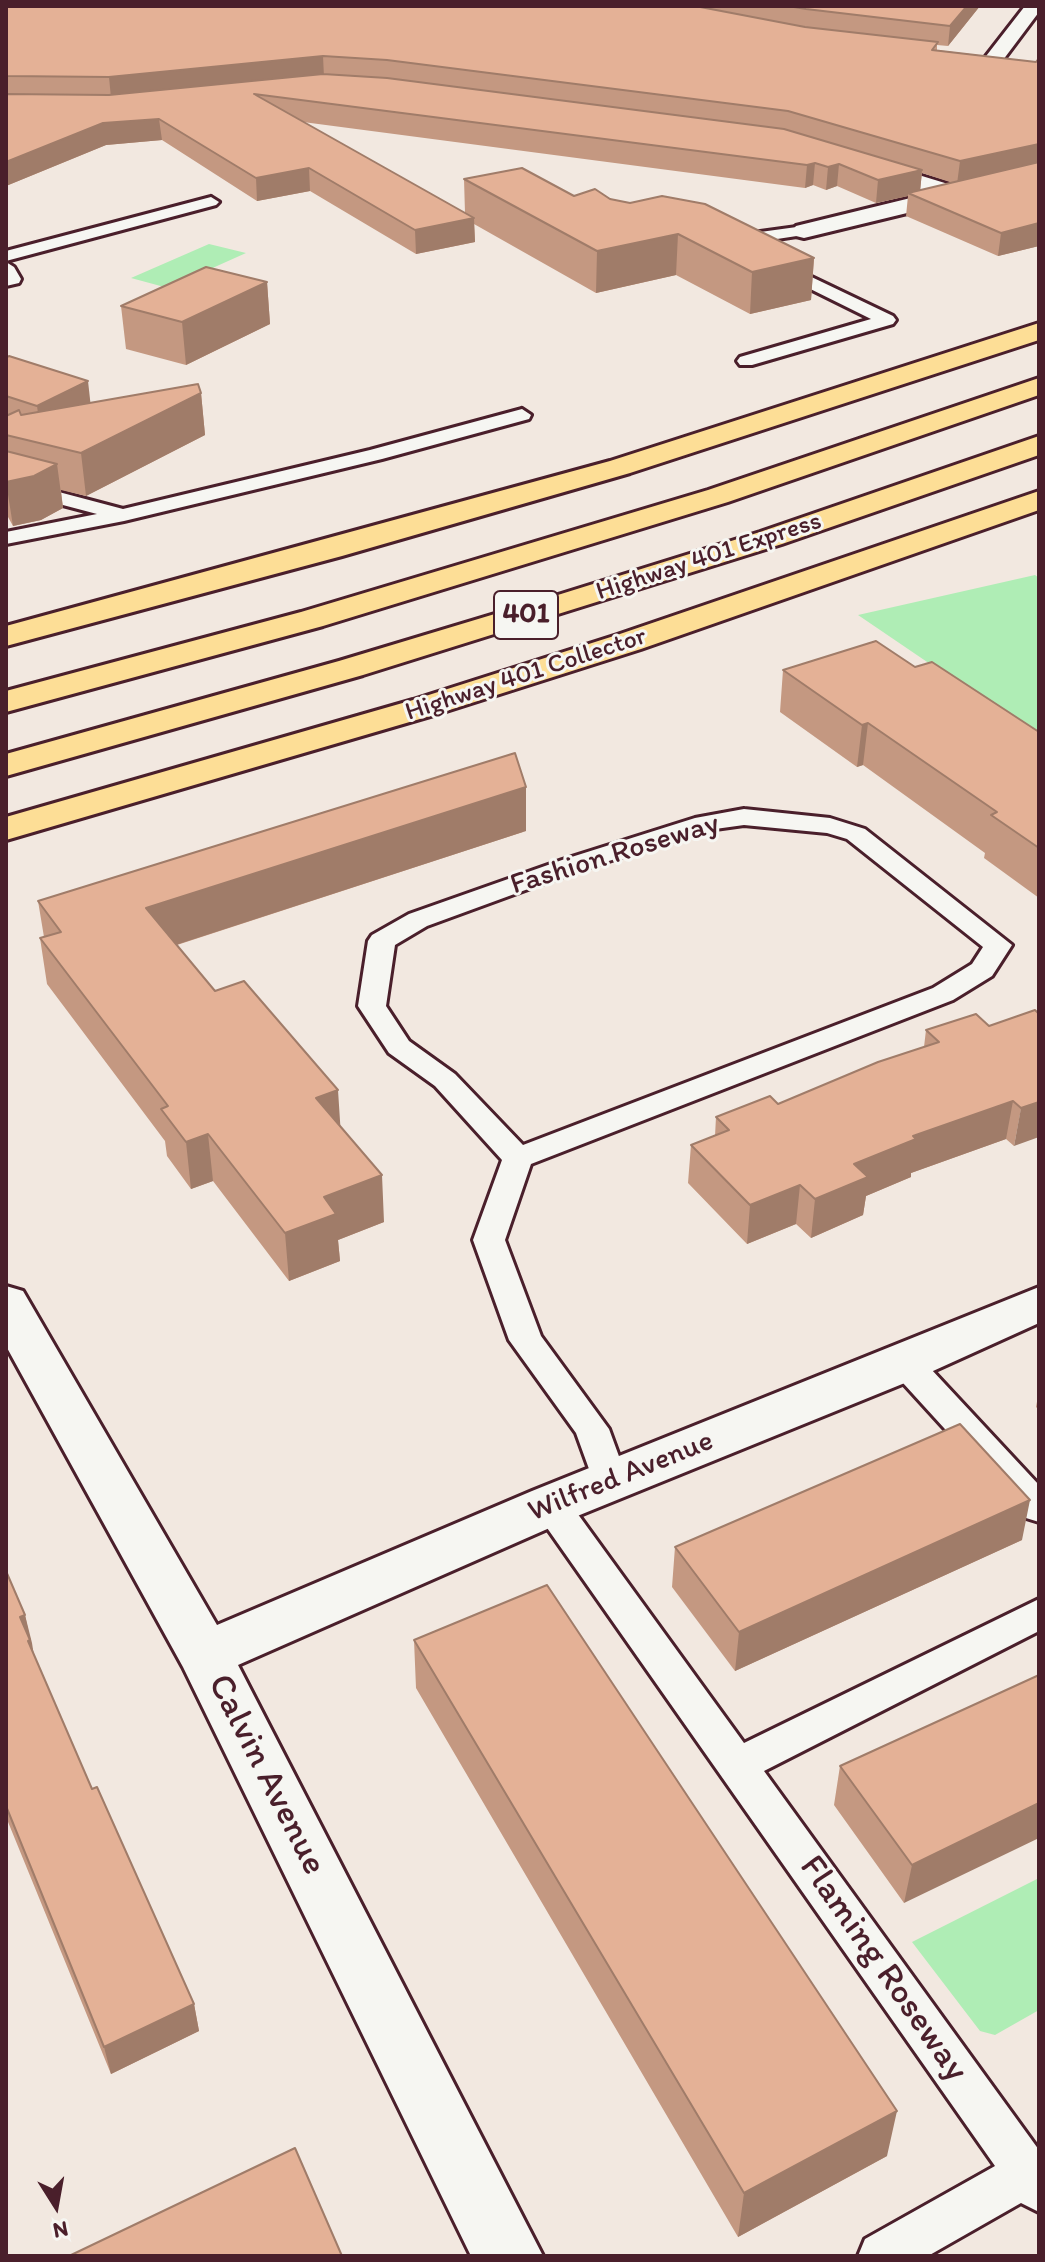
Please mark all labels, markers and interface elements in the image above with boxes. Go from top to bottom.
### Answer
street label: Highway 401 Express [592,506,826,608]
road number: 401 [494,591,558,639]
street label: Highway 401 Collector [402,621,650,729]
street label: Fashion Roseway [506,806,724,904]
street label: Wilfred Avenue [523,1424,719,1530]
street label: Calvin Avenue [197,1668,335,1882]
street label: Flaming Roseway [789,1848,977,2090]
north arrow [16,2166,96,2246]
text: N [51,2215,71,2245]

